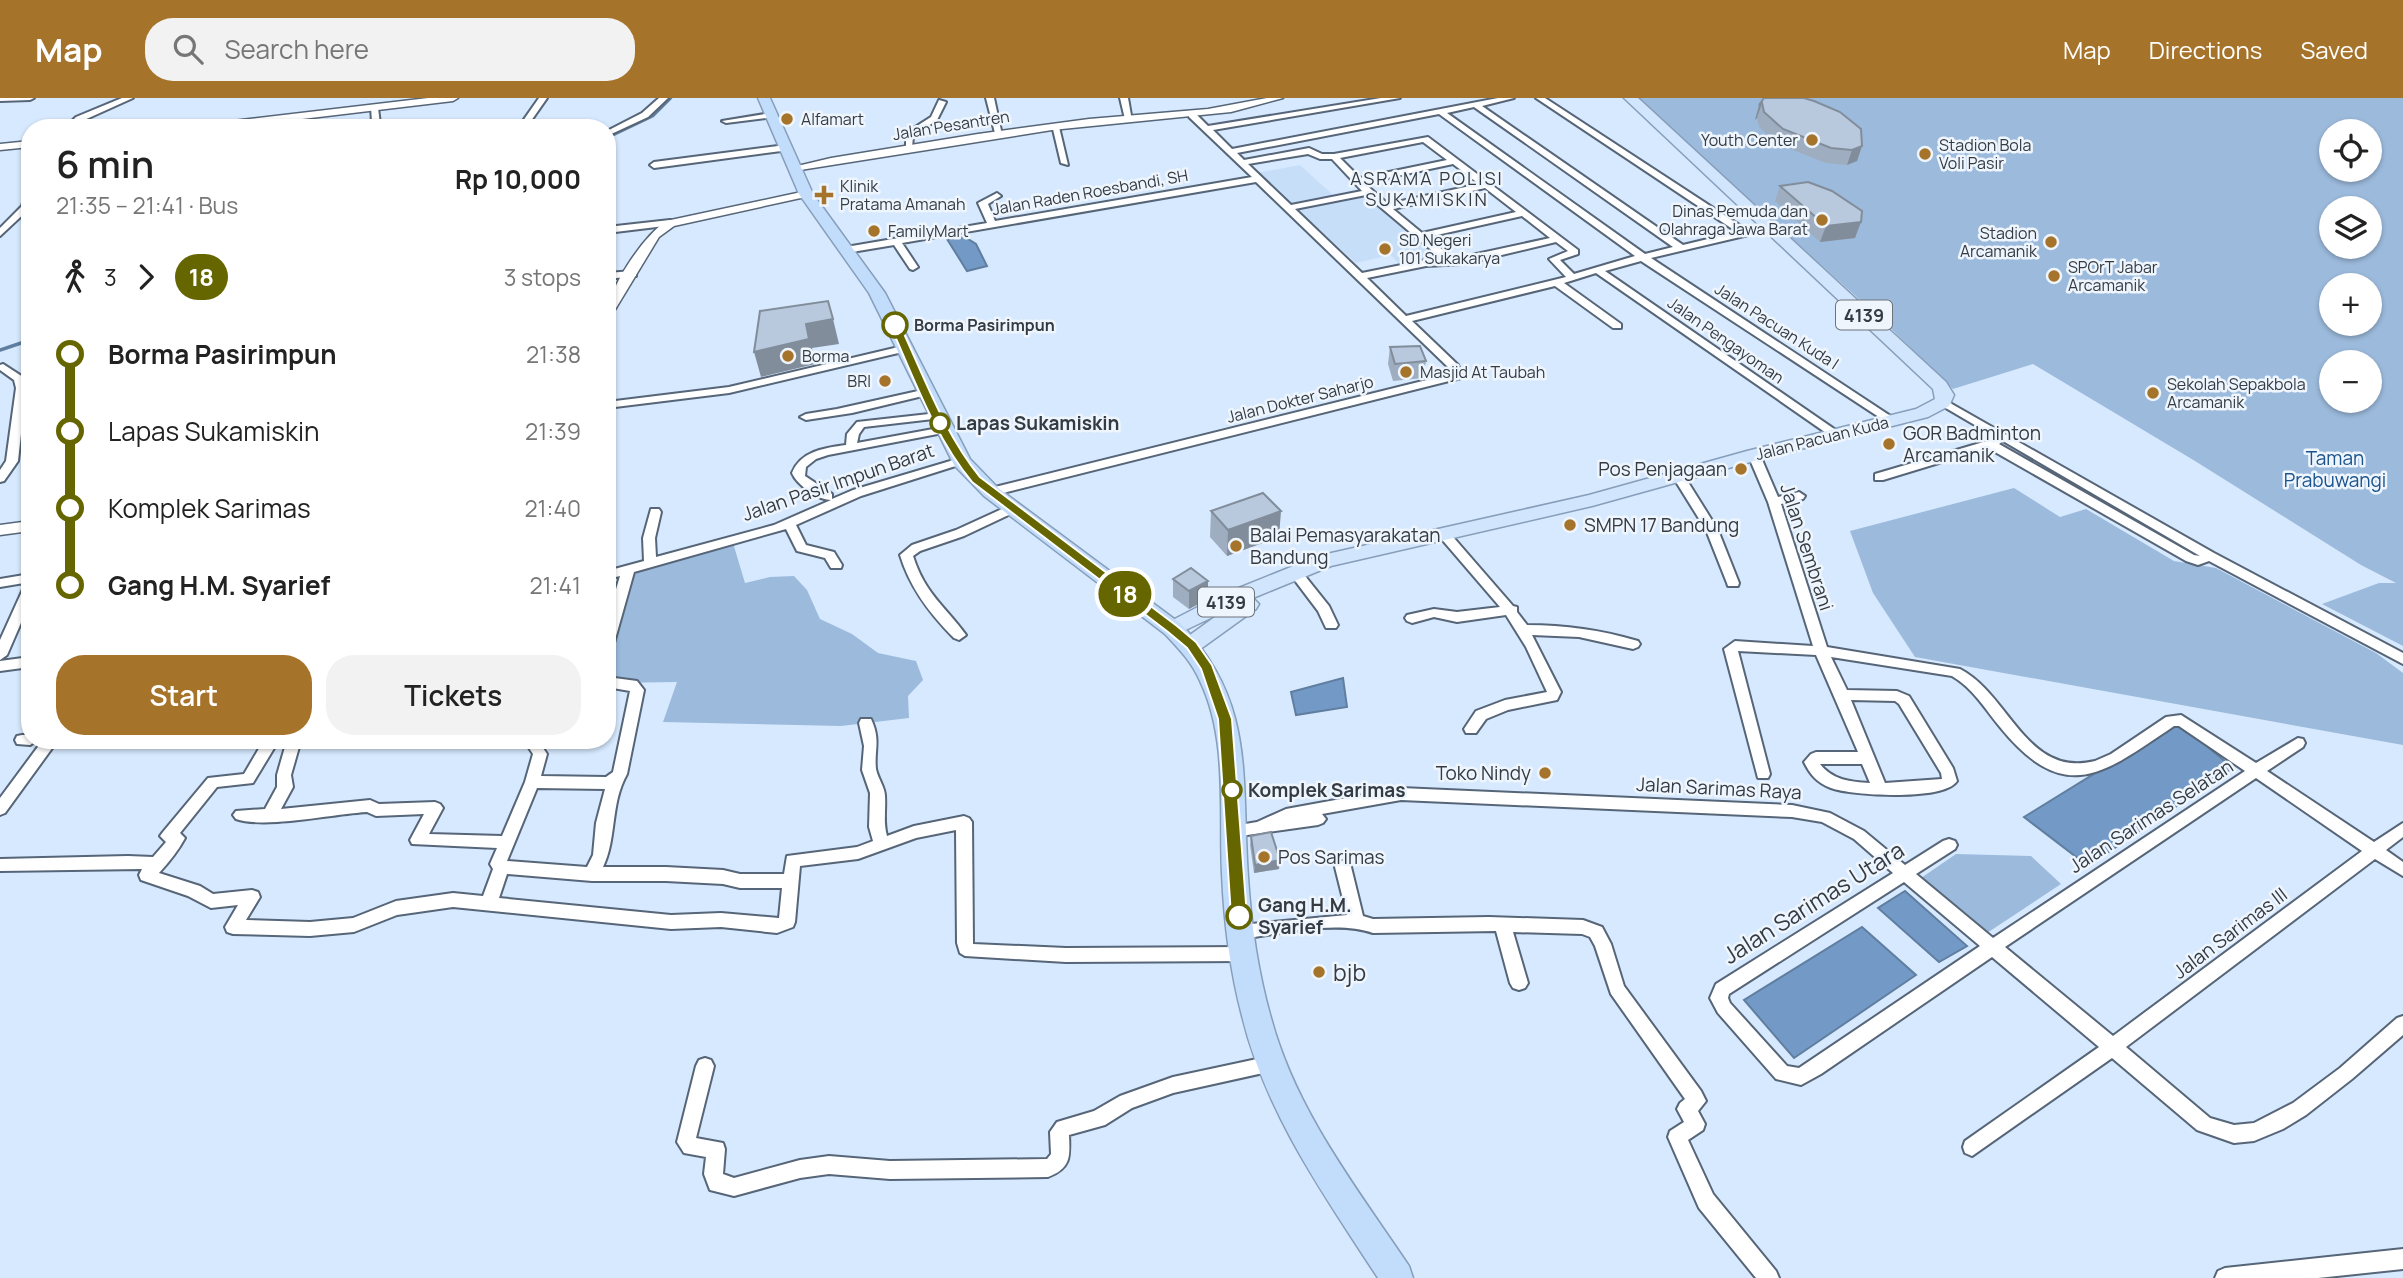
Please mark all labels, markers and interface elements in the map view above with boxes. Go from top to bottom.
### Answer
search box [145,18,635,81]
text: Map [35,27,103,72]
icon: search [169,30,207,68]
text: Search here [225,31,369,67]
text: Map [2063,33,2111,66]
text: Directions [2149,33,2262,66]
text: Saved [2300,33,2368,66]
street label: Jalan Pesantren [891,105,1011,145]
place label: Alfamart [801,108,864,130]
marker: Alfamart [779,111,795,127]
map controls [2319,119,2382,413]
button: locate [2319,119,2382,182]
place label: Youth Center [1701,129,1798,151]
marker: Youth Center [1804,132,1820,148]
place label: Stadion Bola Voli Pasir [1939,134,2031,174]
text: 6 min [56,137,154,189]
marker: Stadion Bola Voli Pasir [1917,146,1933,162]
text: Rp 10,000 [455,161,581,197]
street label: Jalan Raden Roesbandi, SH [990,164,1190,220]
district label: ASRAMA POLISI SUKAMISKIN [1350,166,1504,211]
place label: Klinik Pratama Amanah [840,175,965,215]
marker: Klinik Pratama Amanah [814,185,834,205]
text: 21:35 – 21:41 · Bus [56,189,238,221]
button: layers [2319,196,2382,259]
place label: Dinas Pemuda dan Olahraga Jawa Barat [1659,200,1808,240]
marker: Dinas Pemuda dan Olahraga Jawa Barat [1814,212,1830,228]
place label: FamilyMart [888,220,969,242]
place label: Stadion Arcamanik [1960,222,2038,262]
marker: FamilyMart [866,223,882,239]
place label: SD Negeri 101 Sukakarya [1399,229,1500,269]
marker: Stadion Arcamanik [2043,234,2059,250]
marker: SD Negeri 101 Sukakarya [1377,241,1393,257]
place label: SPOrT Jabar Arcamanik [2068,256,2158,296]
icon: walk [56,258,94,296]
icon: forward [127,258,165,296]
text: 18 [189,260,214,293]
text: 3 [104,261,117,293]
text: 3 stops [504,261,581,293]
marker: SPOrT Jabar Arcamanik [2046,268,2062,284]
button: + [2319,273,2382,336]
street label: Jalan Pacuan Kuda I [1711,278,1843,374]
street label: Jalan Pengayoman [1663,292,1789,388]
road number: 4139 [1836,300,1892,330]
marker: Borma Pasirimpun [882,312,908,338]
place label: Borma Pasirimpun [914,314,1055,336]
text: Borma Pasirimpun [108,336,337,372]
text: 21:38 [526,338,581,370]
place label: Borma [802,345,850,367]
marker: Borma [780,348,796,364]
button: − [2319,350,2382,413]
place label: Masjid At Taubah [1420,361,1545,383]
marker: Masjid At Taubah [1398,364,1414,380]
place label: BRI [847,370,871,392]
street label: Jalan Dokter Saharjo [1224,370,1376,428]
marker: BRI [877,373,893,389]
place label: Sekolah Sepakbola Arcamanik [2167,373,2306,413]
marker: Sekolah Sepakbola Arcamanik [2145,385,2161,401]
place label: Lapas Sukamiskin [956,410,1120,436]
street label: Jalan Pacuan Kuda [1753,411,1891,465]
text: Lapas Sukamiskin [108,413,319,449]
marker: Lapas Sukamiskin [930,413,950,433]
text: 21:39 [525,415,581,447]
place label: GOR Badminton Arcamanik [1903,420,2041,468]
marker: GOR Badminton Arcamanik [1881,436,1897,452]
street label: Jalan Pasir Impun Barat [739,437,937,527]
park label: Taman Prabuwangi [2284,445,2386,493]
place label: Pos Penjagaan [1598,456,1727,482]
marker: Pos Penjagaan [1733,461,1749,477]
street label: Jalan Sembrani [1774,480,1840,614]
text: Komplek Sarimas [108,490,311,526]
text: 21:40 [524,492,581,524]
place label: SMPN 17 Bandung [1584,512,1739,538]
marker: SMPN 17 Bandung [1562,517,1578,533]
place label: Balai Pemasyarakatan Bandung [1250,522,1441,570]
marker: Balai Pemasyarakatan Bandung [1228,538,1244,554]
text: Gang H.M. Syarief [108,567,330,603]
text: 21:41 [530,569,581,601]
line badge: 18 [1094,571,1156,617]
text: 18 [1112,577,1138,610]
road number: 4139 [1198,588,1254,616]
button: Start [56,655,312,735]
button: Tickets [326,655,581,735]
street label: Jalan Sarimas Selatan [2064,753,2238,879]
place label: Toko Nindy [1436,760,1531,786]
marker: Toko Nindy [1537,765,1553,781]
street label: Jalan Sarimas Raya [1636,771,1802,805]
place label: Komplek Sarimas [1248,777,1406,803]
marker: Komplek Sarimas [1222,780,1242,800]
street label: Jalan Sarimas Utara [1716,833,1910,971]
place label: Pos Sarimas [1278,844,1385,870]
marker: Pos Sarimas [1256,849,1272,865]
street label: Jalan Sarimas III [2168,881,2292,985]
place label: Gang H.M. Syarief [1258,892,1352,940]
marker: Gang H.M. Syarief [1226,903,1252,929]
place label: bjb [1333,956,1366,988]
marker: bjb [1311,964,1327,980]

